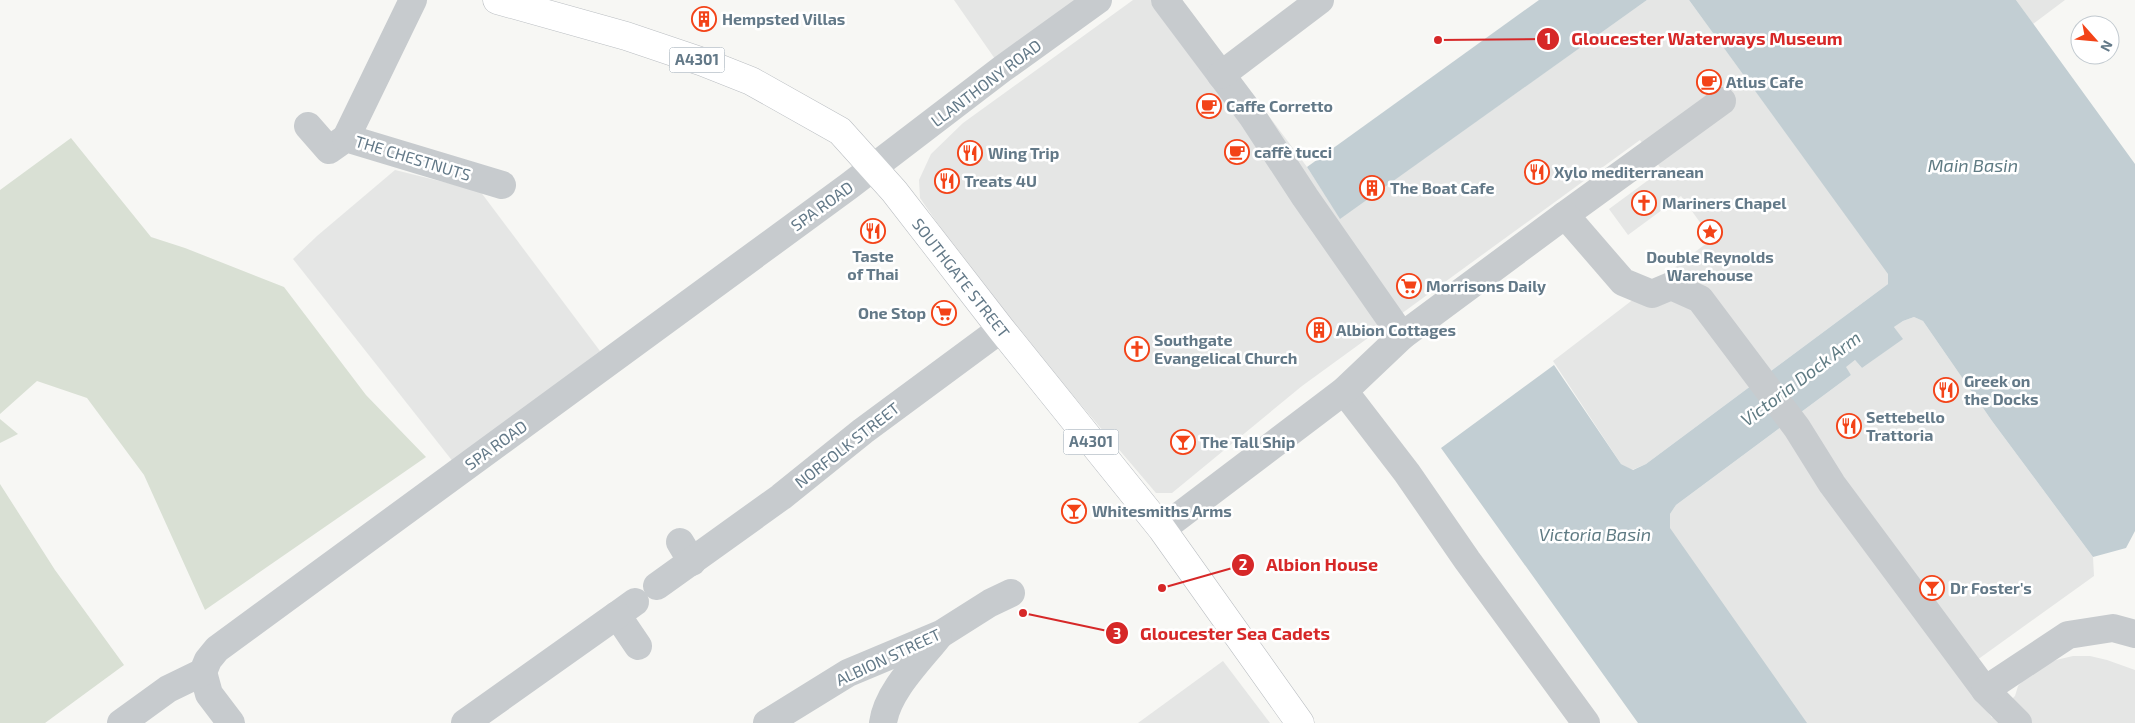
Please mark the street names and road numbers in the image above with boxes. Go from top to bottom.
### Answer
street label: LLANTHONY ROAD [927,35,1045,130]
road number: A4301 [670,48,724,72]
street label: THE CHESTNUTS [353,131,473,184]
street label: SPA ROAD [787,177,856,234]
street label: SOUTHGATE STREET [909,214,1014,341]
street label: NORFOLK STREET [791,398,903,491]
street label: SPA ROAD [461,416,530,473]
road number: A4301 [1064,430,1118,454]
street label: ALBION STREET [832,624,943,689]

